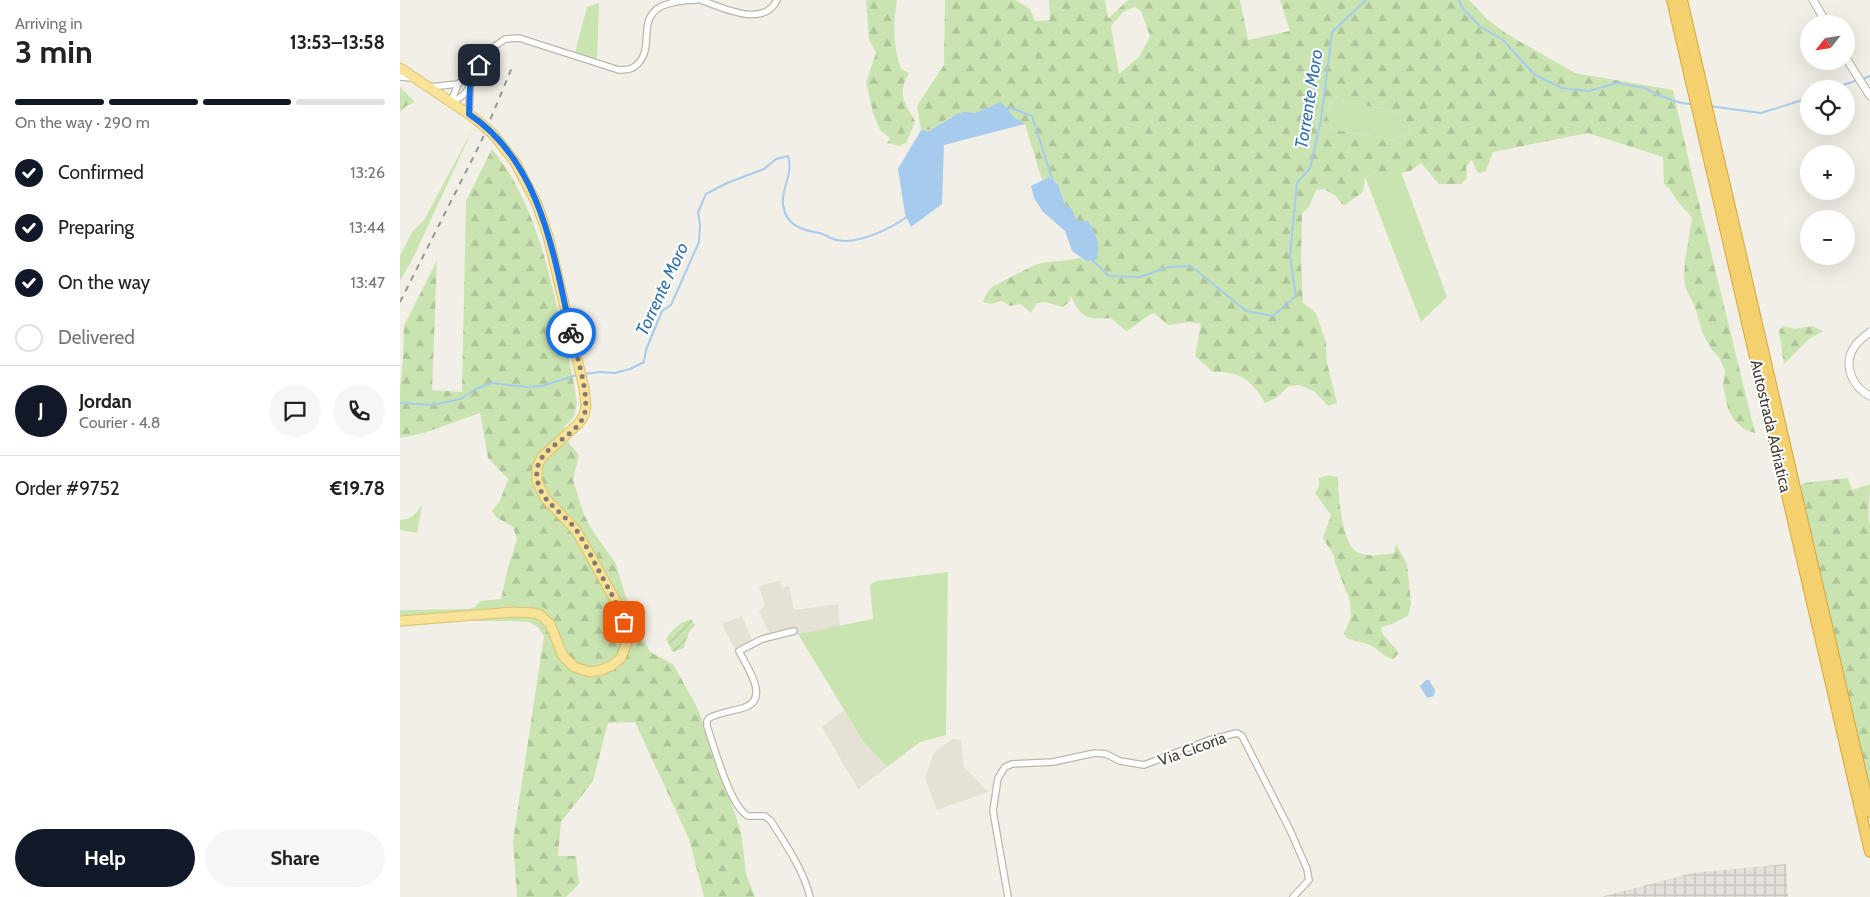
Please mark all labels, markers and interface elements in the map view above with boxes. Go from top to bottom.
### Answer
text: Arriving in [15,14,82,33]
north arrow [1800,15,1855,70]
map controls [1800,15,1855,265]
text: 13:53–13:58 [290,31,385,54]
text: 3 min [15,32,93,71]
pin [458,44,500,86]
water label: Torrente Moro [1290,48,1328,150]
icon: home [465,51,493,79]
button: locate [1800,80,1855,135]
text: On the way · 290 m [15,113,150,132]
button: + [1800,145,1855,200]
icon: check [15,159,43,187]
text: Confirmed [58,161,144,184]
text: 13:26 [350,163,385,182]
button: − [1800,210,1855,265]
icon: check [15,214,43,242]
text: Preparing [58,216,134,239]
text: 13:44 [349,218,385,237]
water label: Torrente Moro [631,239,693,339]
icon: check [15,269,43,297]
text: On the way [58,271,150,294]
text: 13:47 [351,273,385,292]
courier [546,308,596,358]
icon: bike [557,319,585,347]
text: Delivered [58,326,135,349]
street label: Autostrada Adriatica [1747,358,1796,494]
button: chat [269,385,321,437]
button: phone [333,385,385,437]
text: Jordan [79,390,132,413]
text: J [38,399,44,422]
text: Courier · 4.8 [79,413,161,432]
text: Order #9752 [15,477,120,500]
text: €19.78 [330,477,385,500]
pin [603,601,645,643]
icon: bag [610,608,638,636]
street label: Via Cicoria [1155,728,1229,770]
button: Help [15,829,195,887]
button: Share [205,829,385,887]

